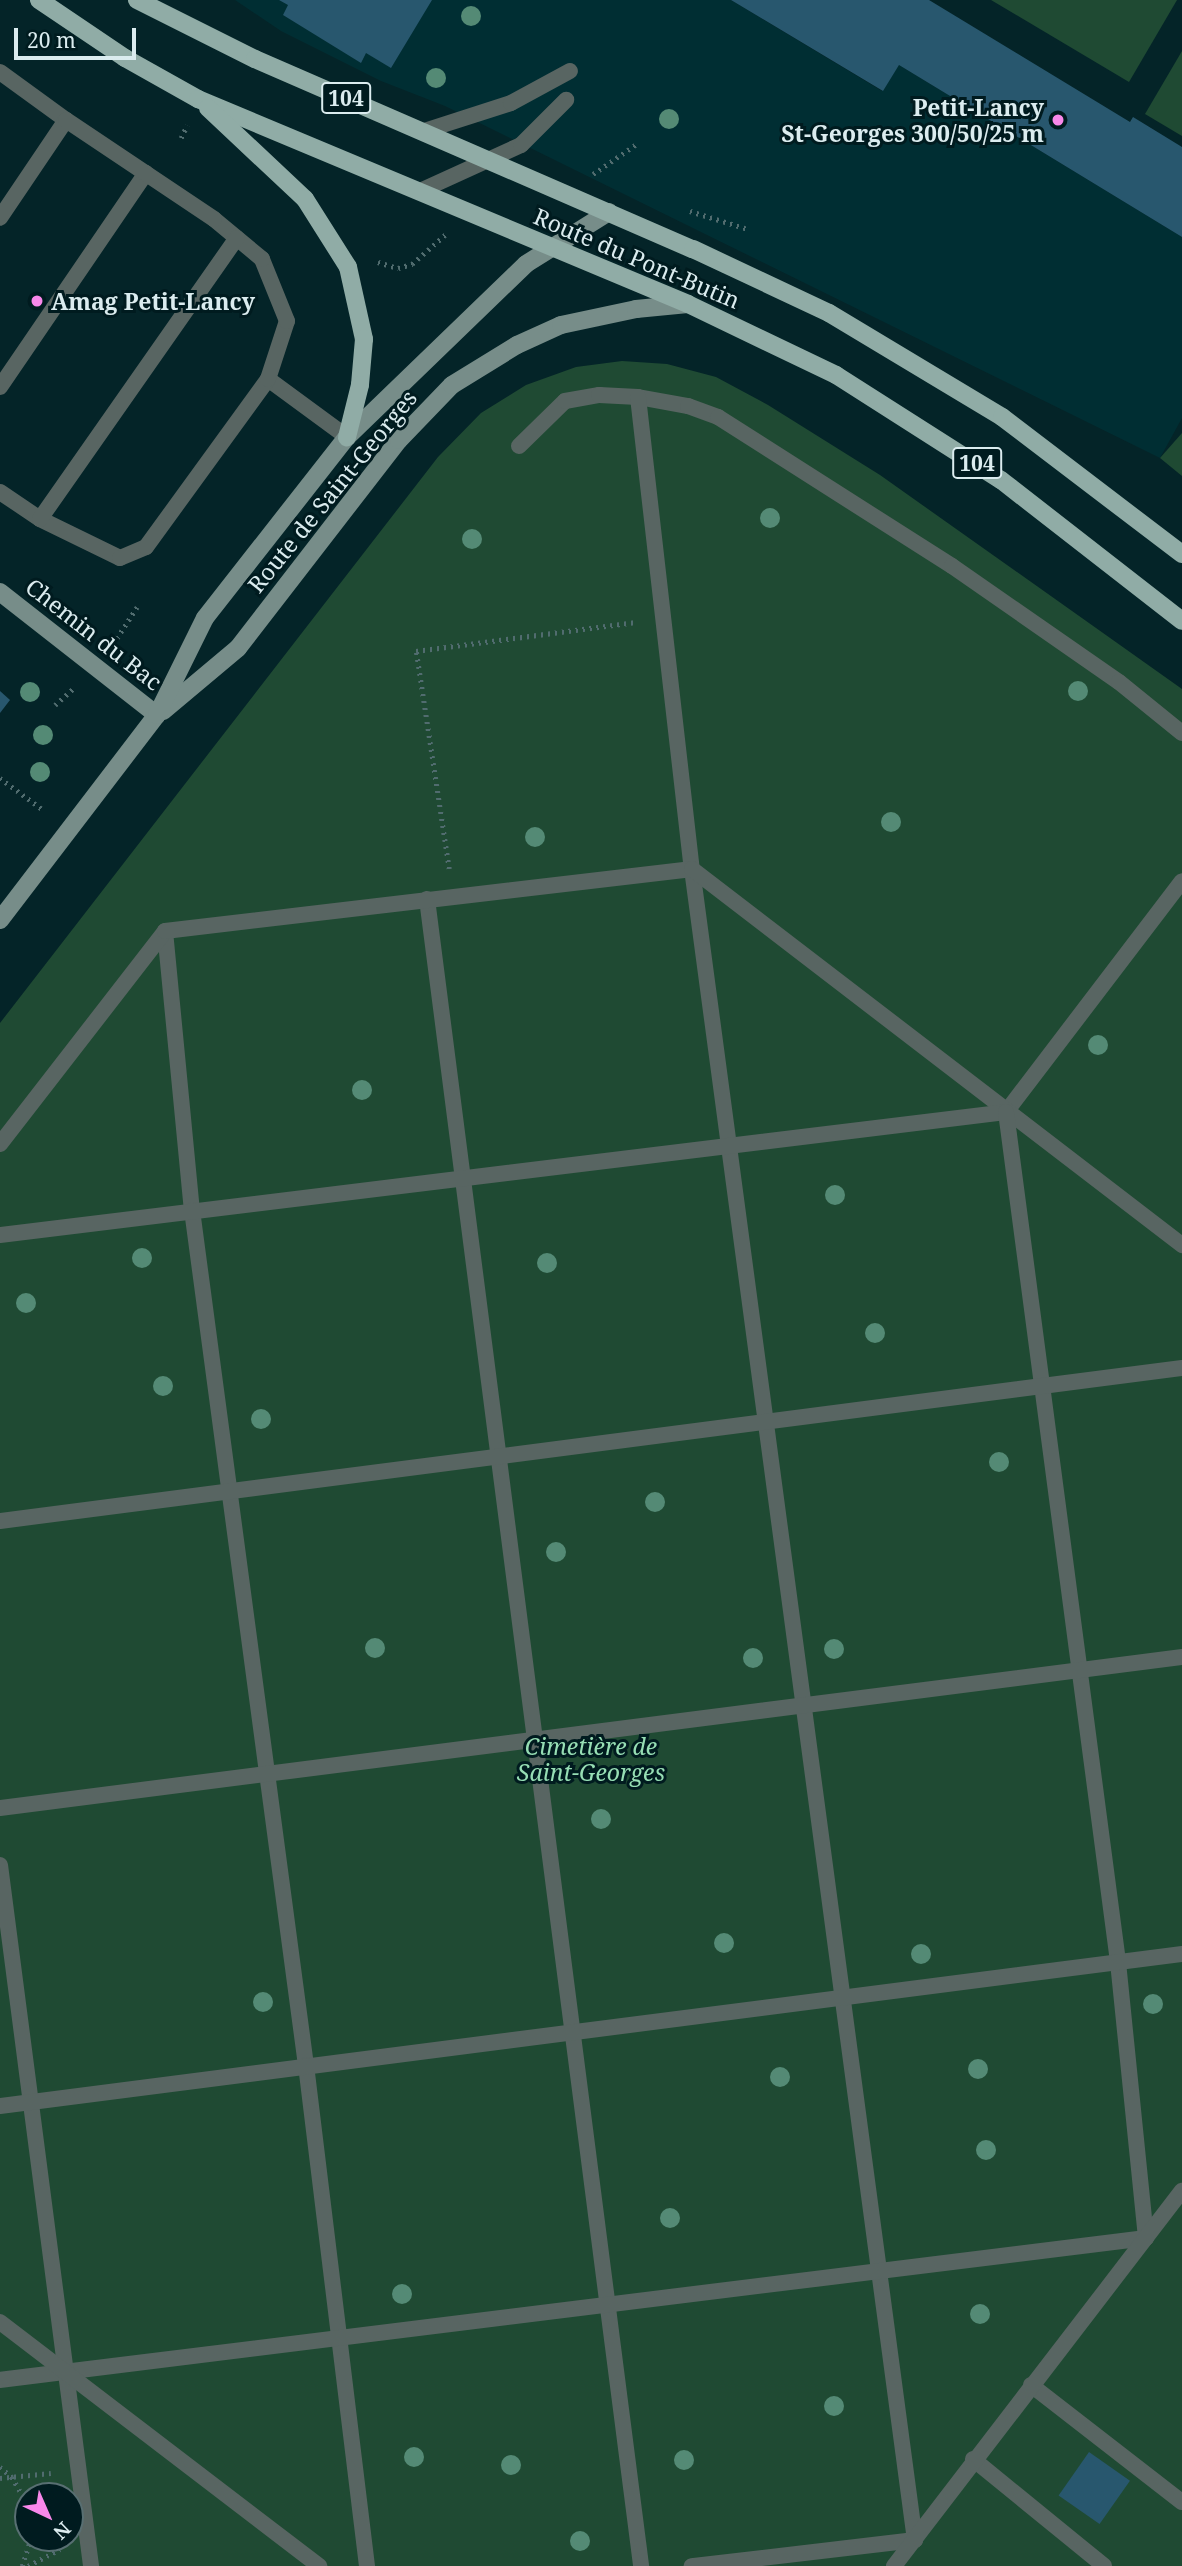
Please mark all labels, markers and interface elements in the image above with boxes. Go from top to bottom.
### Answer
scale bar [18,14,140,58]
text: 20 m [27,26,76,54]
road number: 104 [320,80,372,116]
place label: Petit-Lancy St-Georges 300/50/25 m [781,93,1044,147]
marker: Petit-Lancy St-Georges 300/50/25 m [1050,112,1066,128]
street label: Route du Pont-Butin [530,202,744,314]
place label: Amag Petit-Lancy [51,287,255,315]
marker: Amag Petit-Lancy [29,293,45,309]
street label: Route de Saint-Georges [242,384,422,598]
road number: 104 [951,446,1003,480]
street label: Chemin du Bac [21,572,167,696]
park label: Cimetière de Saint-Georges [517,1732,665,1786]
north arrow [14,2482,84,2552]
text: N [48,2516,77,2545]

